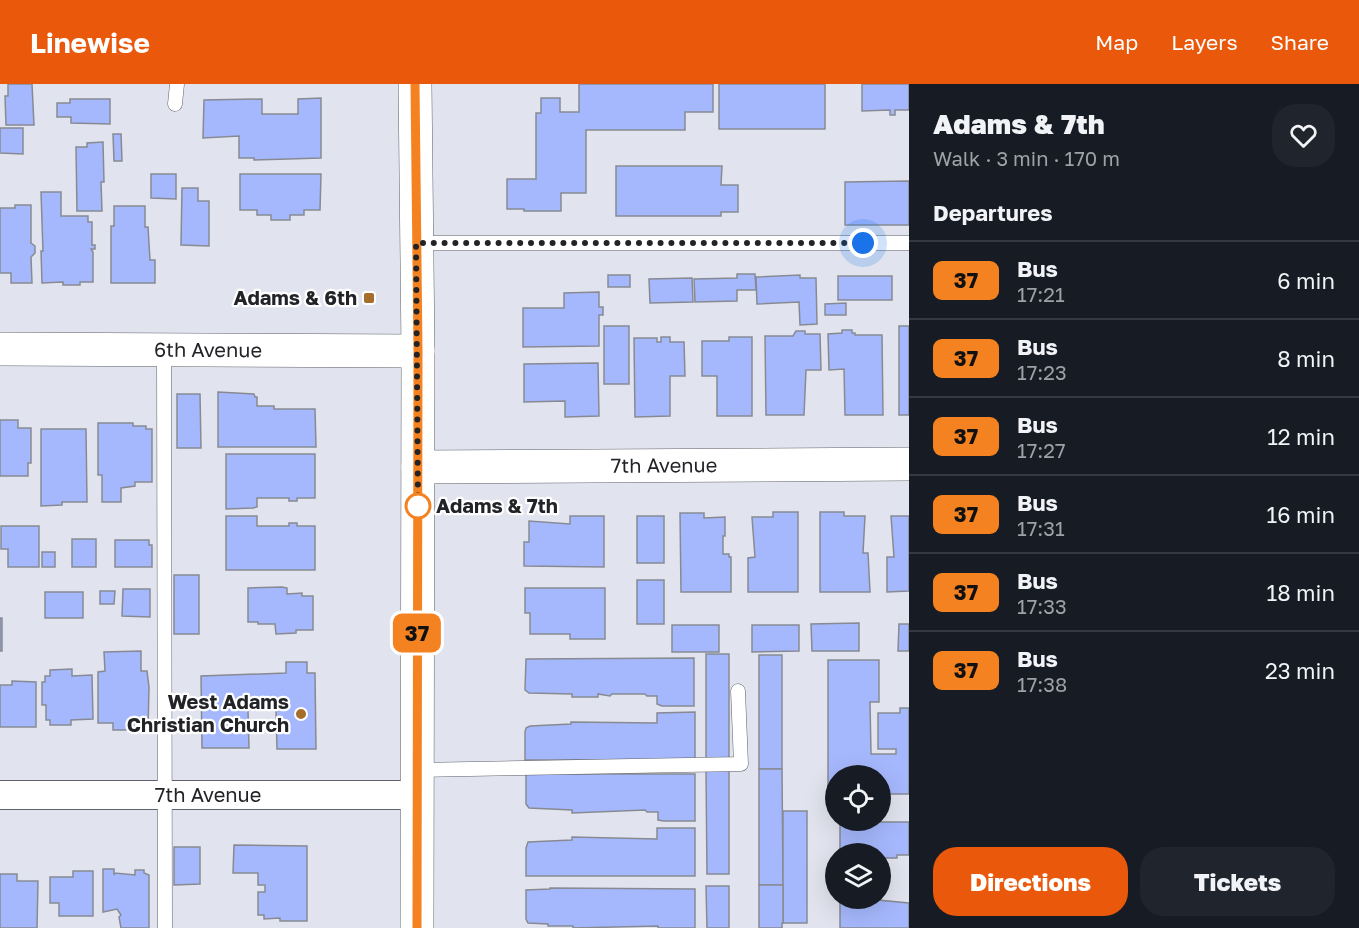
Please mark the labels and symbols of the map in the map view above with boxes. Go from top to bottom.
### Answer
your location [848,228,878,258]
place label: Adams & 6th [233,285,357,309]
marker: Adams & 6th [362,291,376,305]
street label: 6th Avenue [154,337,262,361]
street label: 7th Avenue [611,452,717,477]
marker: Adams & 7th [405,493,431,519]
place label: Adams & 7th [436,493,558,517]
line badge: 37 [390,614,444,652]
place label: West Adams Christian Church [127,689,289,736]
marker: West Adams Christian Church [294,707,308,721]
street label: 7th Avenue [155,782,261,806]

